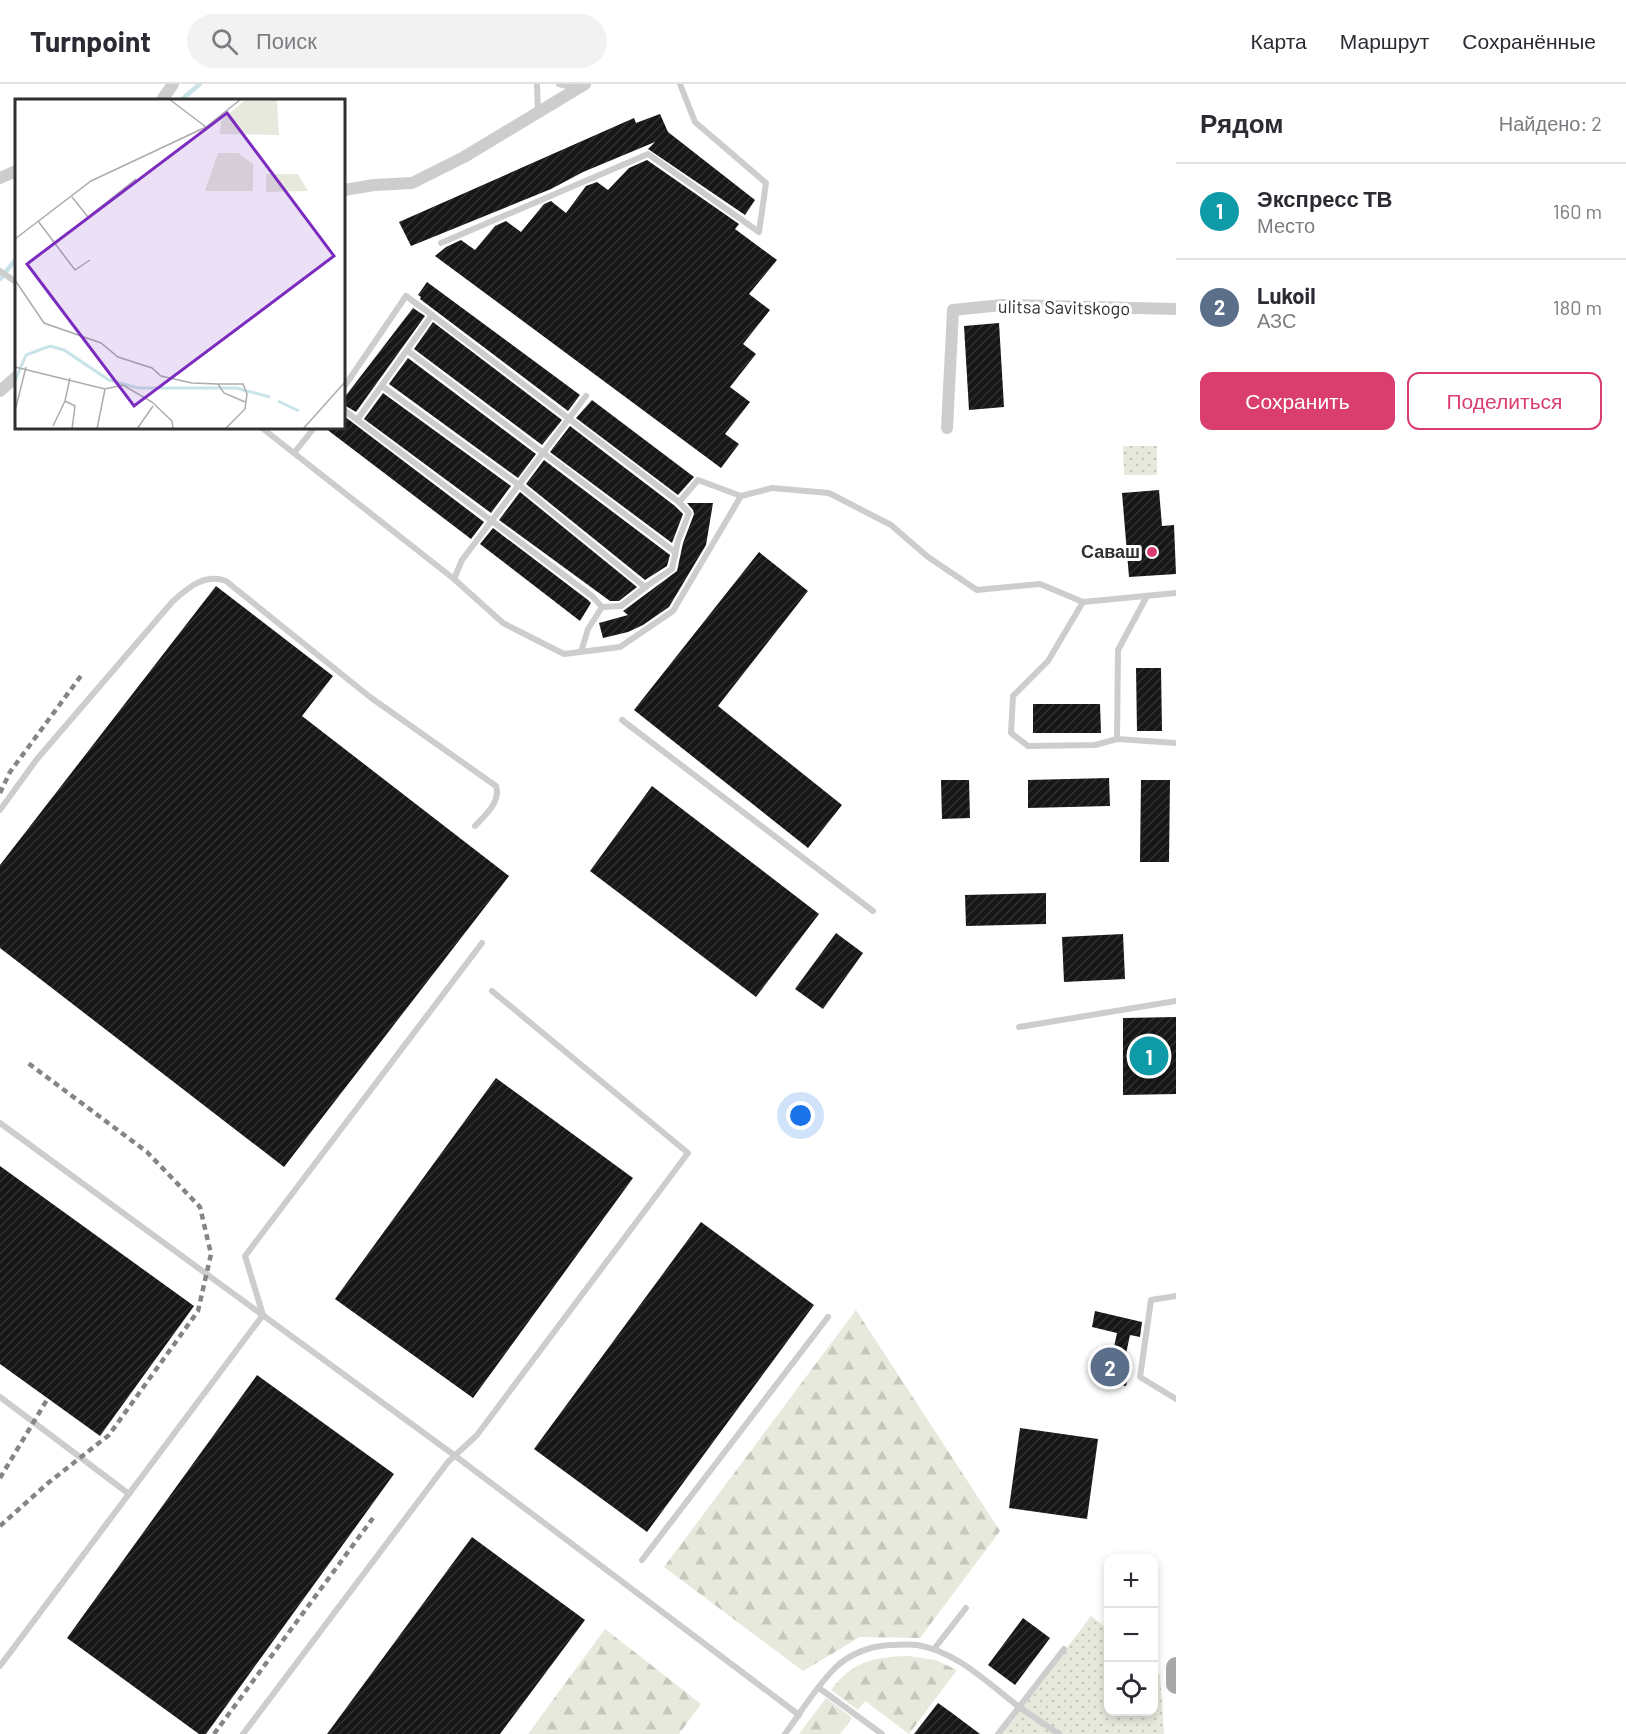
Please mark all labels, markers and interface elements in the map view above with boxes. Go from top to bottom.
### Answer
search box [187,14,607,68]
text: Turnpoint [30,24,151,58]
icon: search [208,25,241,58]
text: Поиск [256,27,317,53]
text: Карта [1251,28,1307,53]
text: Маршрут [1340,28,1429,53]
text: Сохранённые [1462,28,1596,53]
inset map [15,99,345,429]
text: Рядом [1200,107,1283,138]
text: Найдено: 2 [1499,111,1602,135]
text: Экспресс ТВ [1257,185,1392,211]
text: 1 [1216,199,1223,223]
text: 160 m [1553,199,1602,223]
text: Место [1257,213,1315,237]
text: Lukoil [1257,282,1316,308]
street label: ulitsa Savitskogo [998,295,1130,319]
text: 2 [1214,295,1225,319]
text: 180 m [1553,295,1602,319]
text: АЗС [1257,308,1296,332]
button: Сохранить [1200,372,1395,430]
button: Поделиться [1407,372,1602,430]
place label: Саваш [1081,540,1140,562]
marker: Саваш [1145,545,1159,559]
pin: 1 [1130,1034,1168,1078]
your location [786,1101,815,1130]
pin: 2 [1090,1344,1130,1390]
map controls [1104,1554,1158,1716]
button: + [1104,1554,1158,1608]
button: − [1104,1608,1158,1662]
button: locate [1104,1662,1158,1716]

